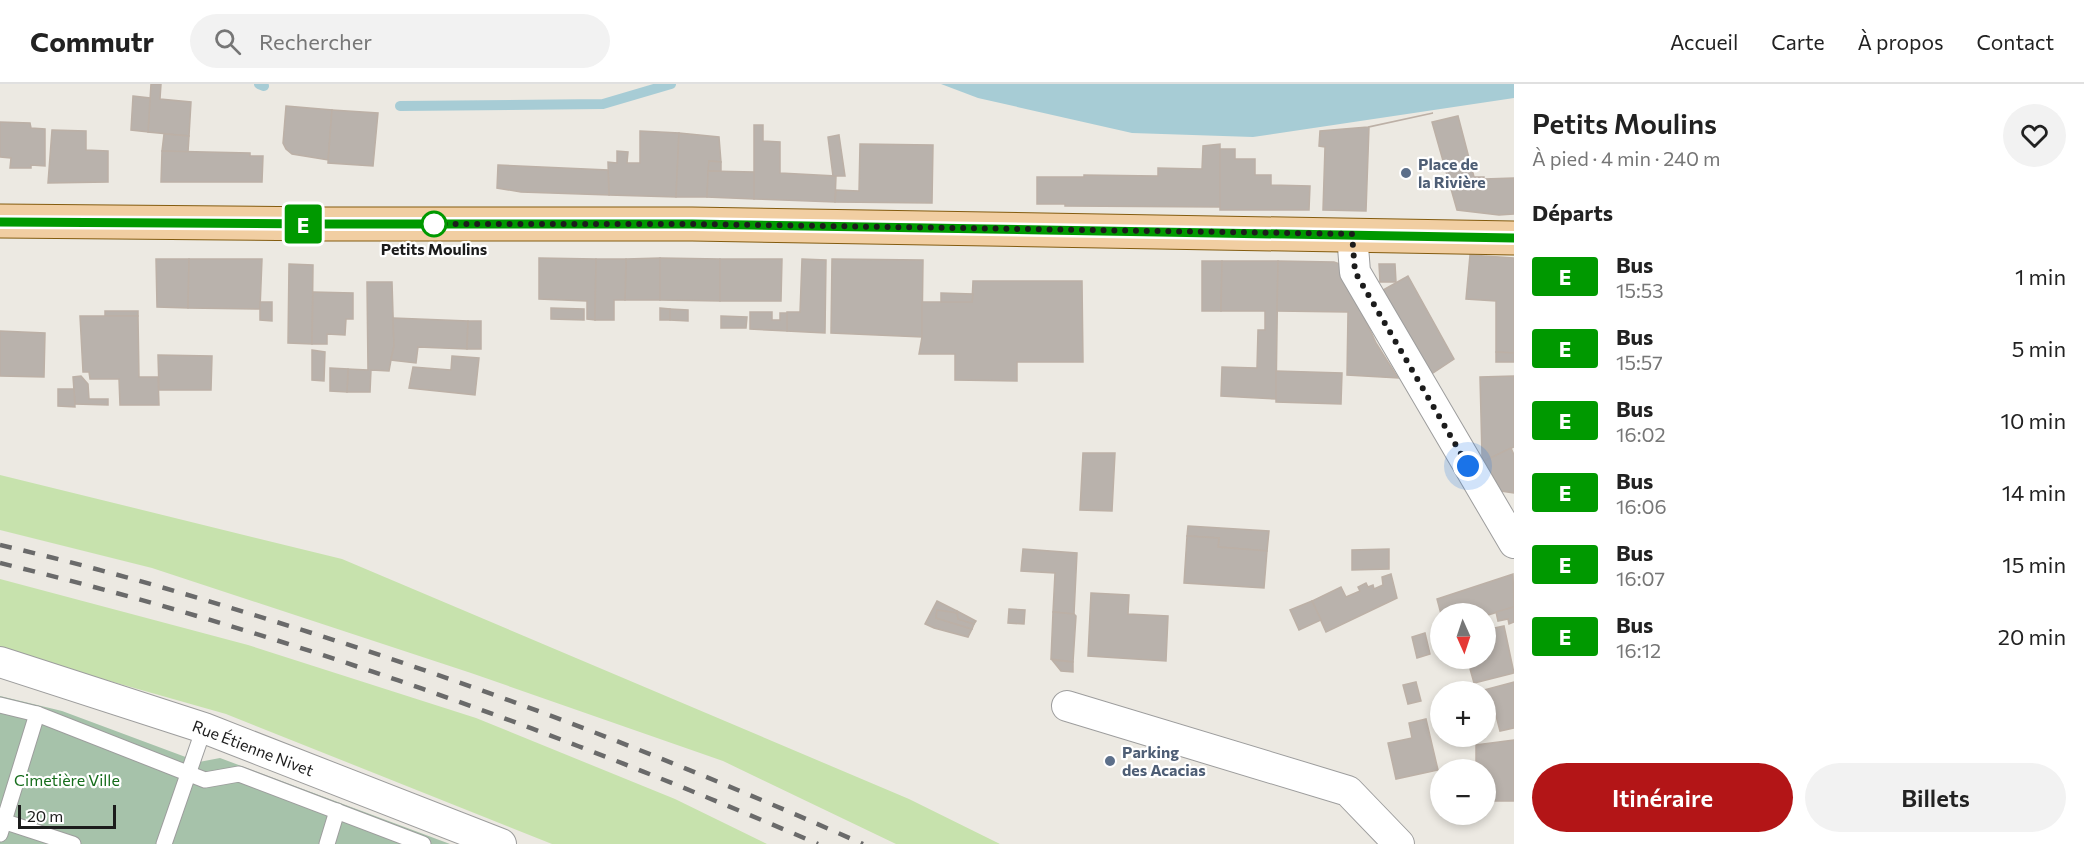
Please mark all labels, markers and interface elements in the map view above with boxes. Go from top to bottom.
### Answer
search box [190,14,610,68]
text: Commutr [30,24,154,58]
icon: search [211,25,244,58]
text: Rechercher [259,28,372,55]
text: Accueil [1670,29,1738,54]
text: Carte [1771,29,1825,54]
text: À propos [1858,29,1943,54]
text: Contact [1976,29,2054,54]
button: heart [2003,104,2066,167]
text: Petits Moulins [1532,106,1717,140]
text: À pied · 4 min · 240 m [1532,146,1720,170]
place label: Place de la Rivière [1418,154,1486,191]
marker: Place de la Rivière [1399,166,1413,180]
text: Départs [1532,199,1613,226]
line badge: E [284,204,322,244]
marker: Petits Moulins [421,211,447,237]
text: E [297,212,309,237]
place label: Petits Moulins [381,239,487,258]
text: Bus [1616,251,1653,278]
text: 1 min [2015,263,2066,290]
text: E [1559,264,1571,289]
text: 15:53 [1616,278,1664,302]
text: Bus [1616,323,1653,350]
text: 5 min [2012,335,2066,362]
text: E [1559,336,1571,361]
text: 15:57 [1616,350,1663,374]
text: Bus [1616,395,1653,422]
text: 10 min [2001,407,2066,434]
text: E [1559,408,1571,433]
text: 16:02 [1616,422,1666,446]
your location [1453,451,1483,481]
text: Bus [1616,467,1653,494]
text: 14 min [2002,479,2066,506]
text: E [1559,480,1571,505]
text: 16:06 [1616,494,1667,518]
text: Bus [1616,539,1653,566]
text: 15 min [2002,551,2066,578]
text: E [1559,552,1571,577]
text: 16:07 [1616,566,1665,590]
north arrow [1430,603,1496,669]
map controls [1430,603,1496,825]
text: Bus [1616,611,1653,638]
text: 20 min [1998,623,2066,650]
text: E [1559,624,1571,649]
text: 16:12 [1616,638,1661,662]
button: + [1430,681,1496,747]
street label: Rue Étienne Nivet [190,716,317,780]
place label: Parking des Acacias [1122,742,1206,779]
marker: Parking des Acacias [1103,754,1117,768]
button: − [1430,759,1496,825]
button: Itinéraire [1532,763,1793,832]
button: Billets [1805,763,2066,832]
park label: Cimetière Ville [14,770,120,789]
scale bar [18,802,116,830]
text: 20 m [27,806,63,825]

